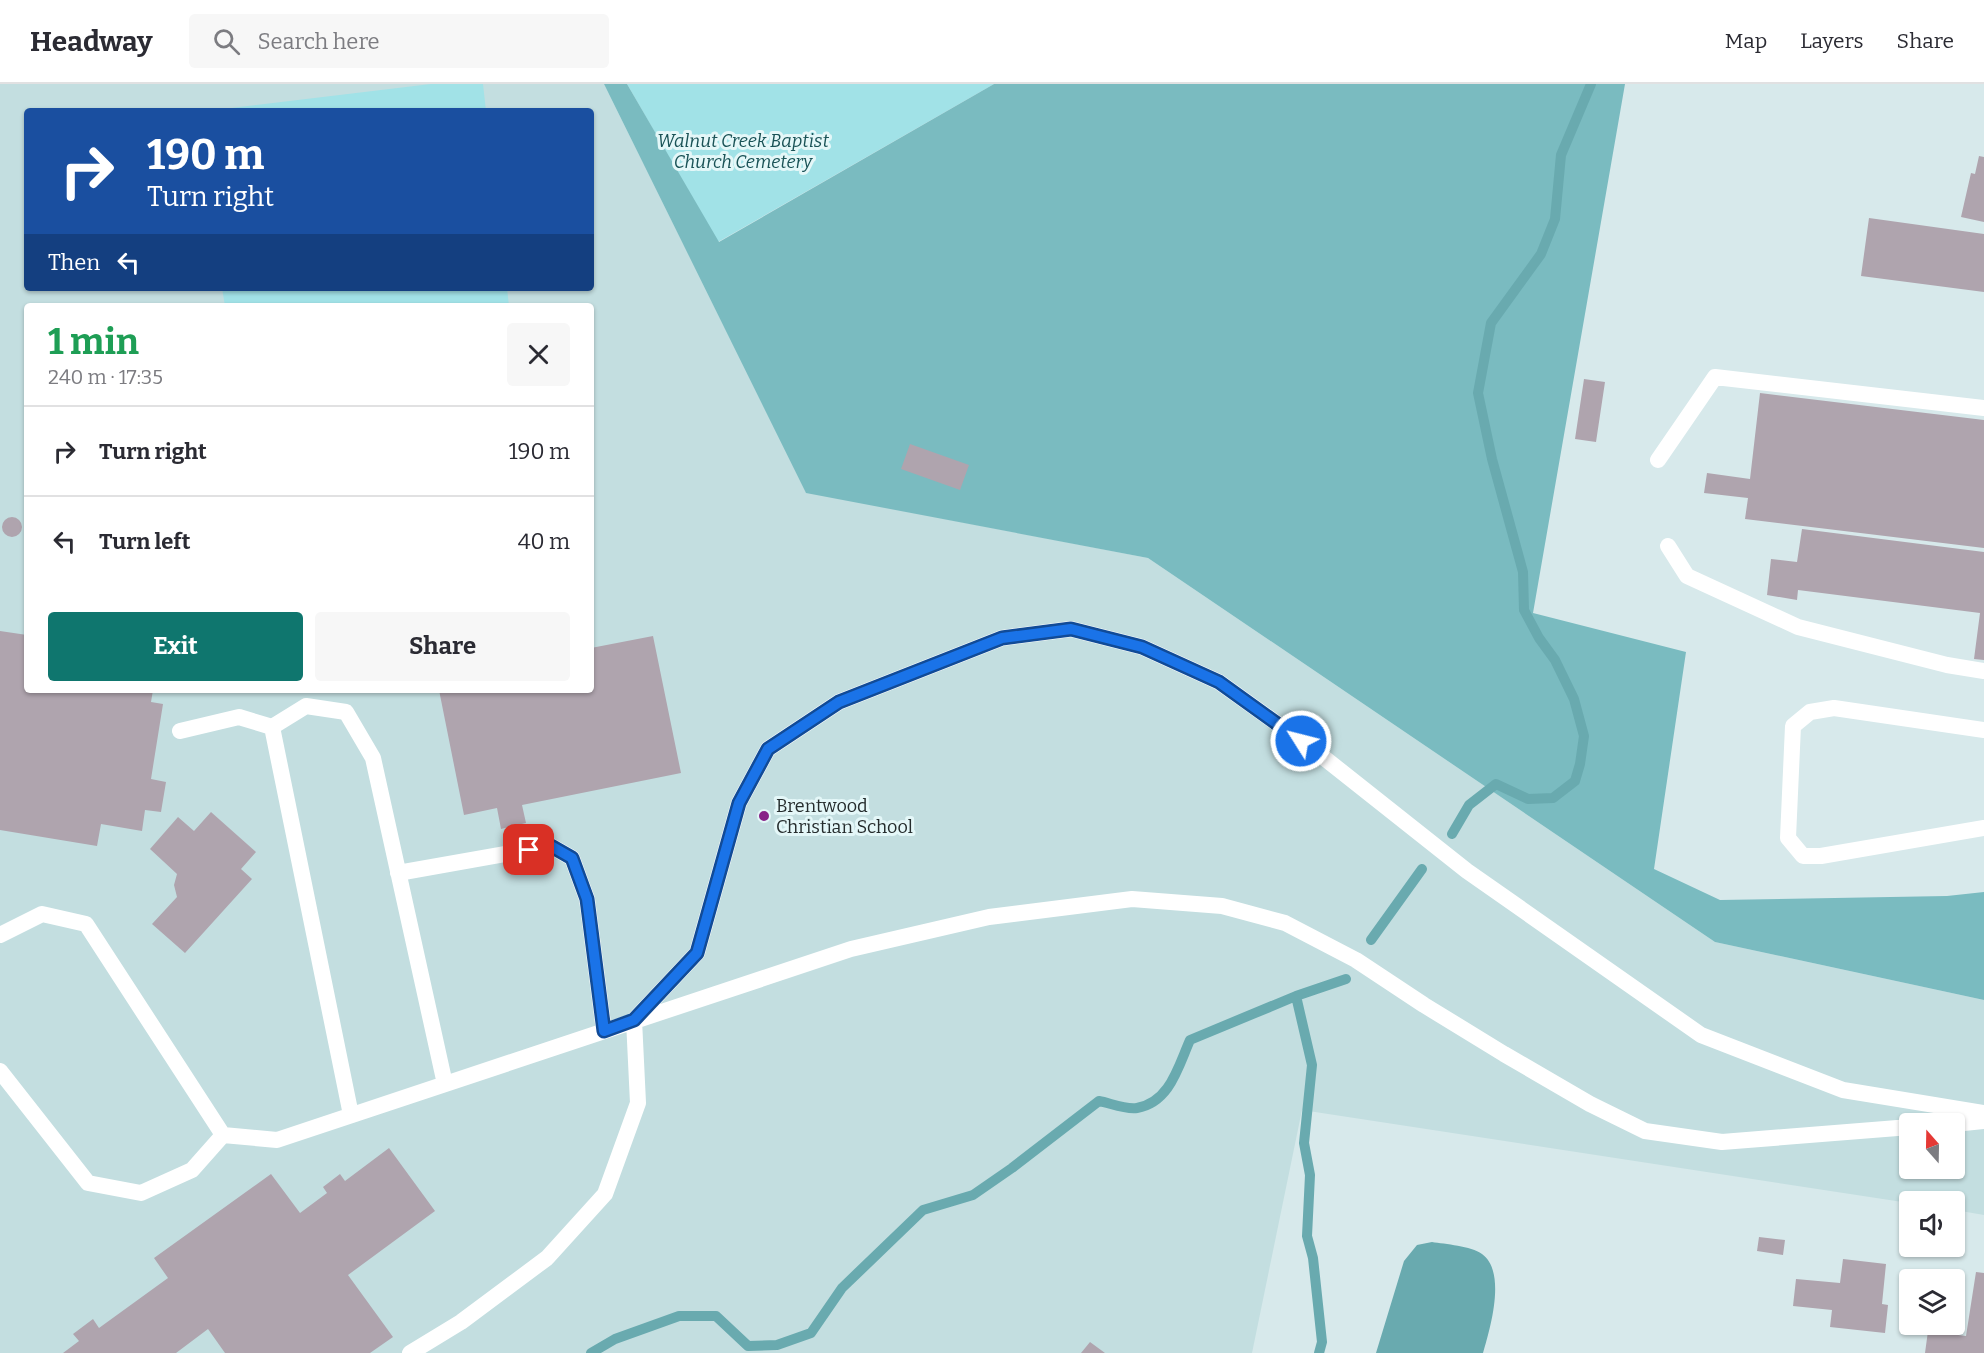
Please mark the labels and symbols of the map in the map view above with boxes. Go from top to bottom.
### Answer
park label: Walnut Creek Baptist Church Cemetery [657,130,829,173]
position arrow [1269,709,1333,773]
place label: Brentwood Christian School [776,795,913,838]
marker: Brentwood Christian School [757,809,771,823]
pin [503,824,554,875]
north arrow [1899,1113,1965,1179]

